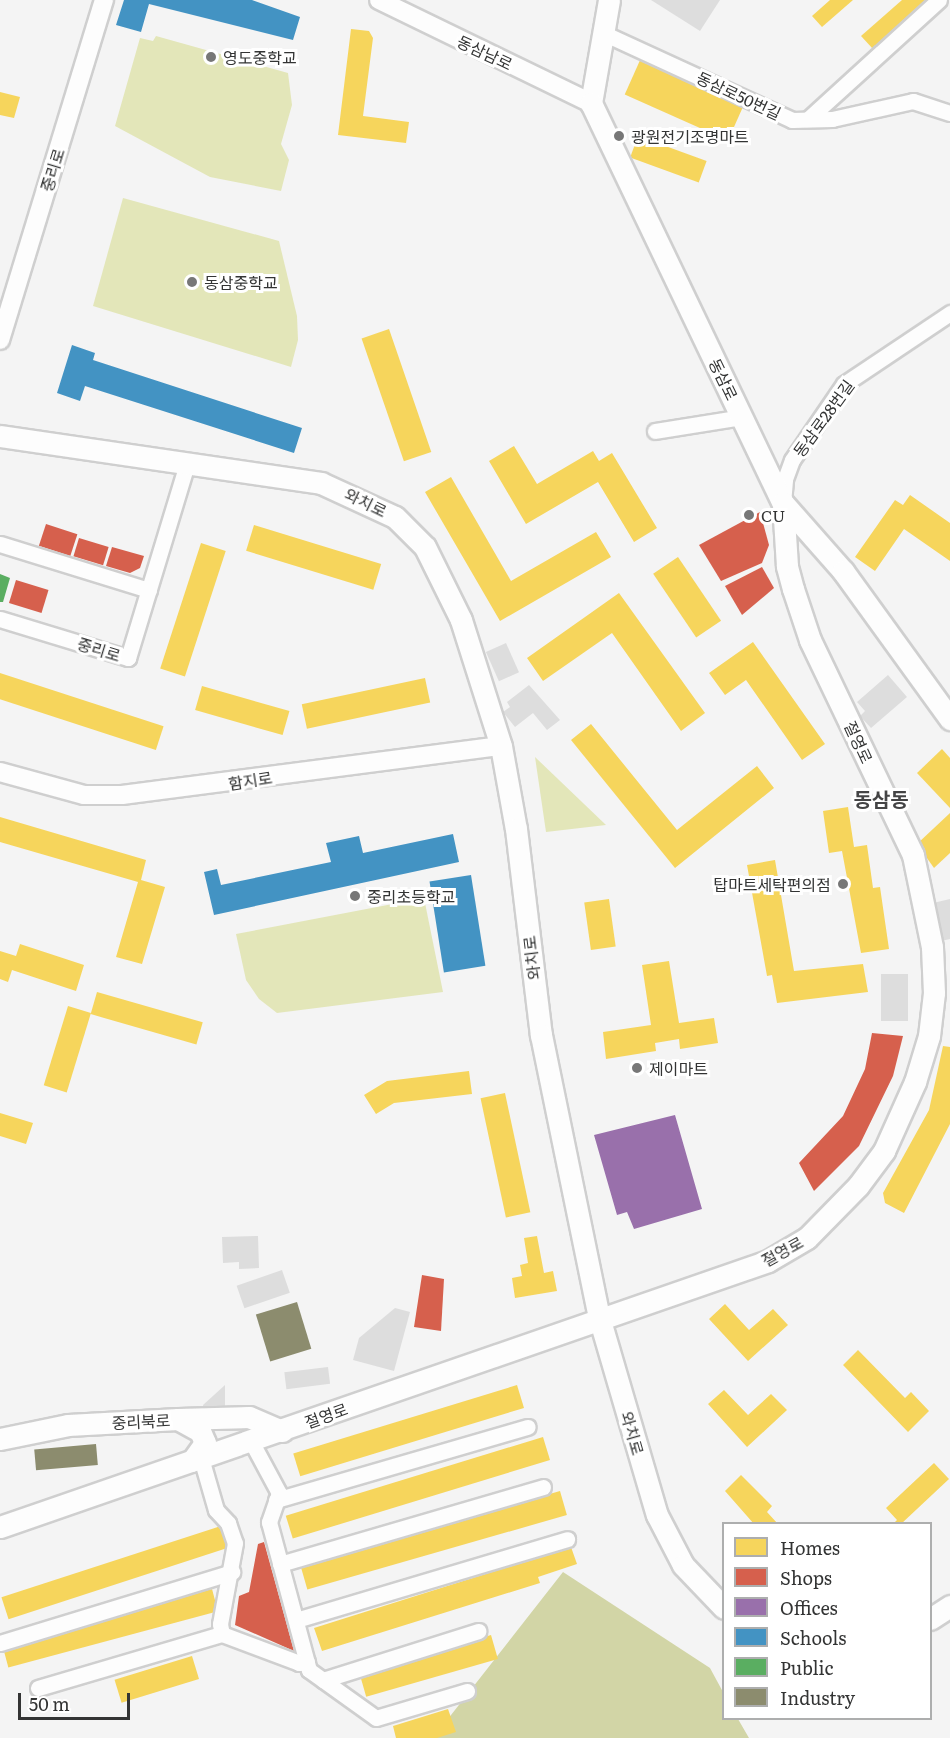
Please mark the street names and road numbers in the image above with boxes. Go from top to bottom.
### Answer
street label: 동삼남로 [454,31,516,73]
street label: 동삼로50번길 [694,67,784,123]
street label: 중리로 [36,146,68,194]
street label: 동삼로 [706,355,742,403]
street label: 동삼로28번길 [789,376,857,460]
street label: 와치로 [342,484,390,520]
street label: 중리로 [75,633,123,665]
street label: 절영로 [841,718,877,766]
street label: 함지로 [227,767,273,793]
street label: 와치로 [519,935,543,981]
street label: 절영로 [758,1232,806,1270]
street label: 절영로 [302,1398,350,1432]
street label: 와치로 [618,1409,648,1457]
street label: 중리북로 [111,1410,171,1432]

